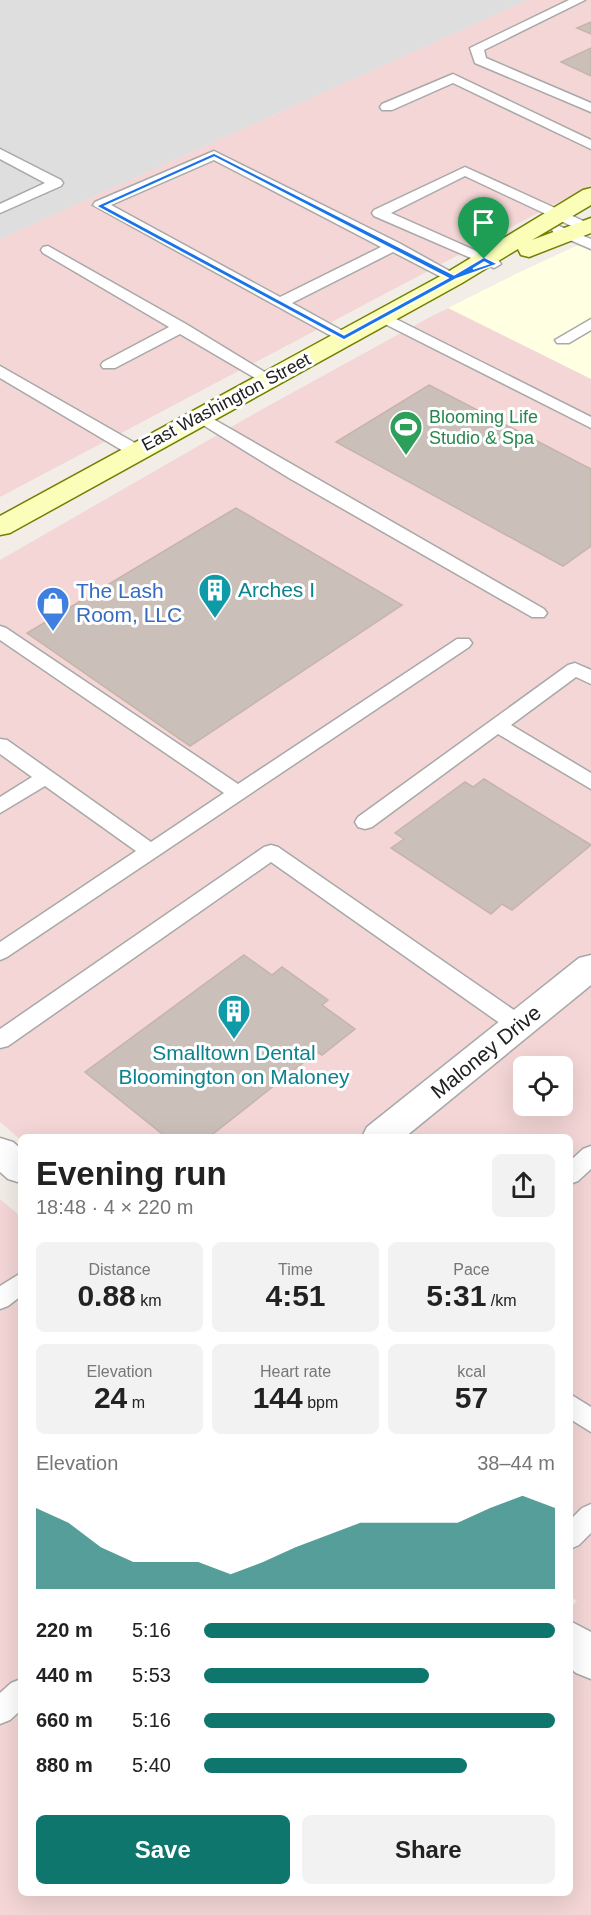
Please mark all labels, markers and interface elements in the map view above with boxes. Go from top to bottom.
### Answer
pin [458,197,509,259]
icon: arrive [467,206,500,239]
street label: East Washington Street [138,349,314,455]
place label: Blooming Life Studio & Spa [429,407,538,448]
sports icon: Blooming Life Studio & Spa [388,409,424,456]
building icon: Arches I [197,572,233,619]
place label: Arches I [238,578,315,601]
place label: The Lash Room, LLC [76,579,182,626]
shop icon: The Lash Room, LLC [35,585,71,632]
building icon: Smalltown Dental Bloomington on Maloney [216,993,252,1040]
street label: Maloney Drive [426,1000,545,1103]
place label: Smalltown Dental Bloomington on Maloney [118,1041,350,1088]
map controls [513,1056,573,1116]
button: locate [513,1056,573,1116]
button: share [492,1154,555,1217]
text: Evening run [36,1155,227,1192]
text: 18:48 · 4 × 220 m [36,1196,193,1218]
text: Distance [88,1261,151,1278]
text: Time [278,1261,313,1278]
text: Pace [453,1261,490,1278]
text: 0.88 [77,1279,136,1312]
text: 4:51 [265,1279,326,1312]
text: 5:31 [426,1279,486,1312]
text: km [136,1292,162,1309]
text: /km [486,1292,517,1309]
text: Elevation [87,1363,152,1380]
text: Heart rate [260,1363,331,1380]
text: kcal [457,1363,486,1380]
text: 24 [94,1381,127,1414]
text: 144 [253,1381,303,1414]
text: 57 [455,1381,488,1414]
text: m [127,1394,145,1411]
text: bpm [303,1394,338,1411]
text: Elevation [36,1452,118,1474]
text: 38–44 m [477,1452,555,1474]
text: 220 m [36,1619,93,1641]
text: 5:16 [132,1619,171,1641]
text: 440 m [36,1664,93,1686]
text: 5:53 [132,1664,171,1686]
text: 660 m [36,1709,93,1731]
text: 5:16 [132,1709,171,1731]
text: 880 m [36,1754,93,1776]
text: 5:40 [132,1754,171,1776]
button: Save [36,1815,290,1884]
button: Share [302,1815,555,1884]

